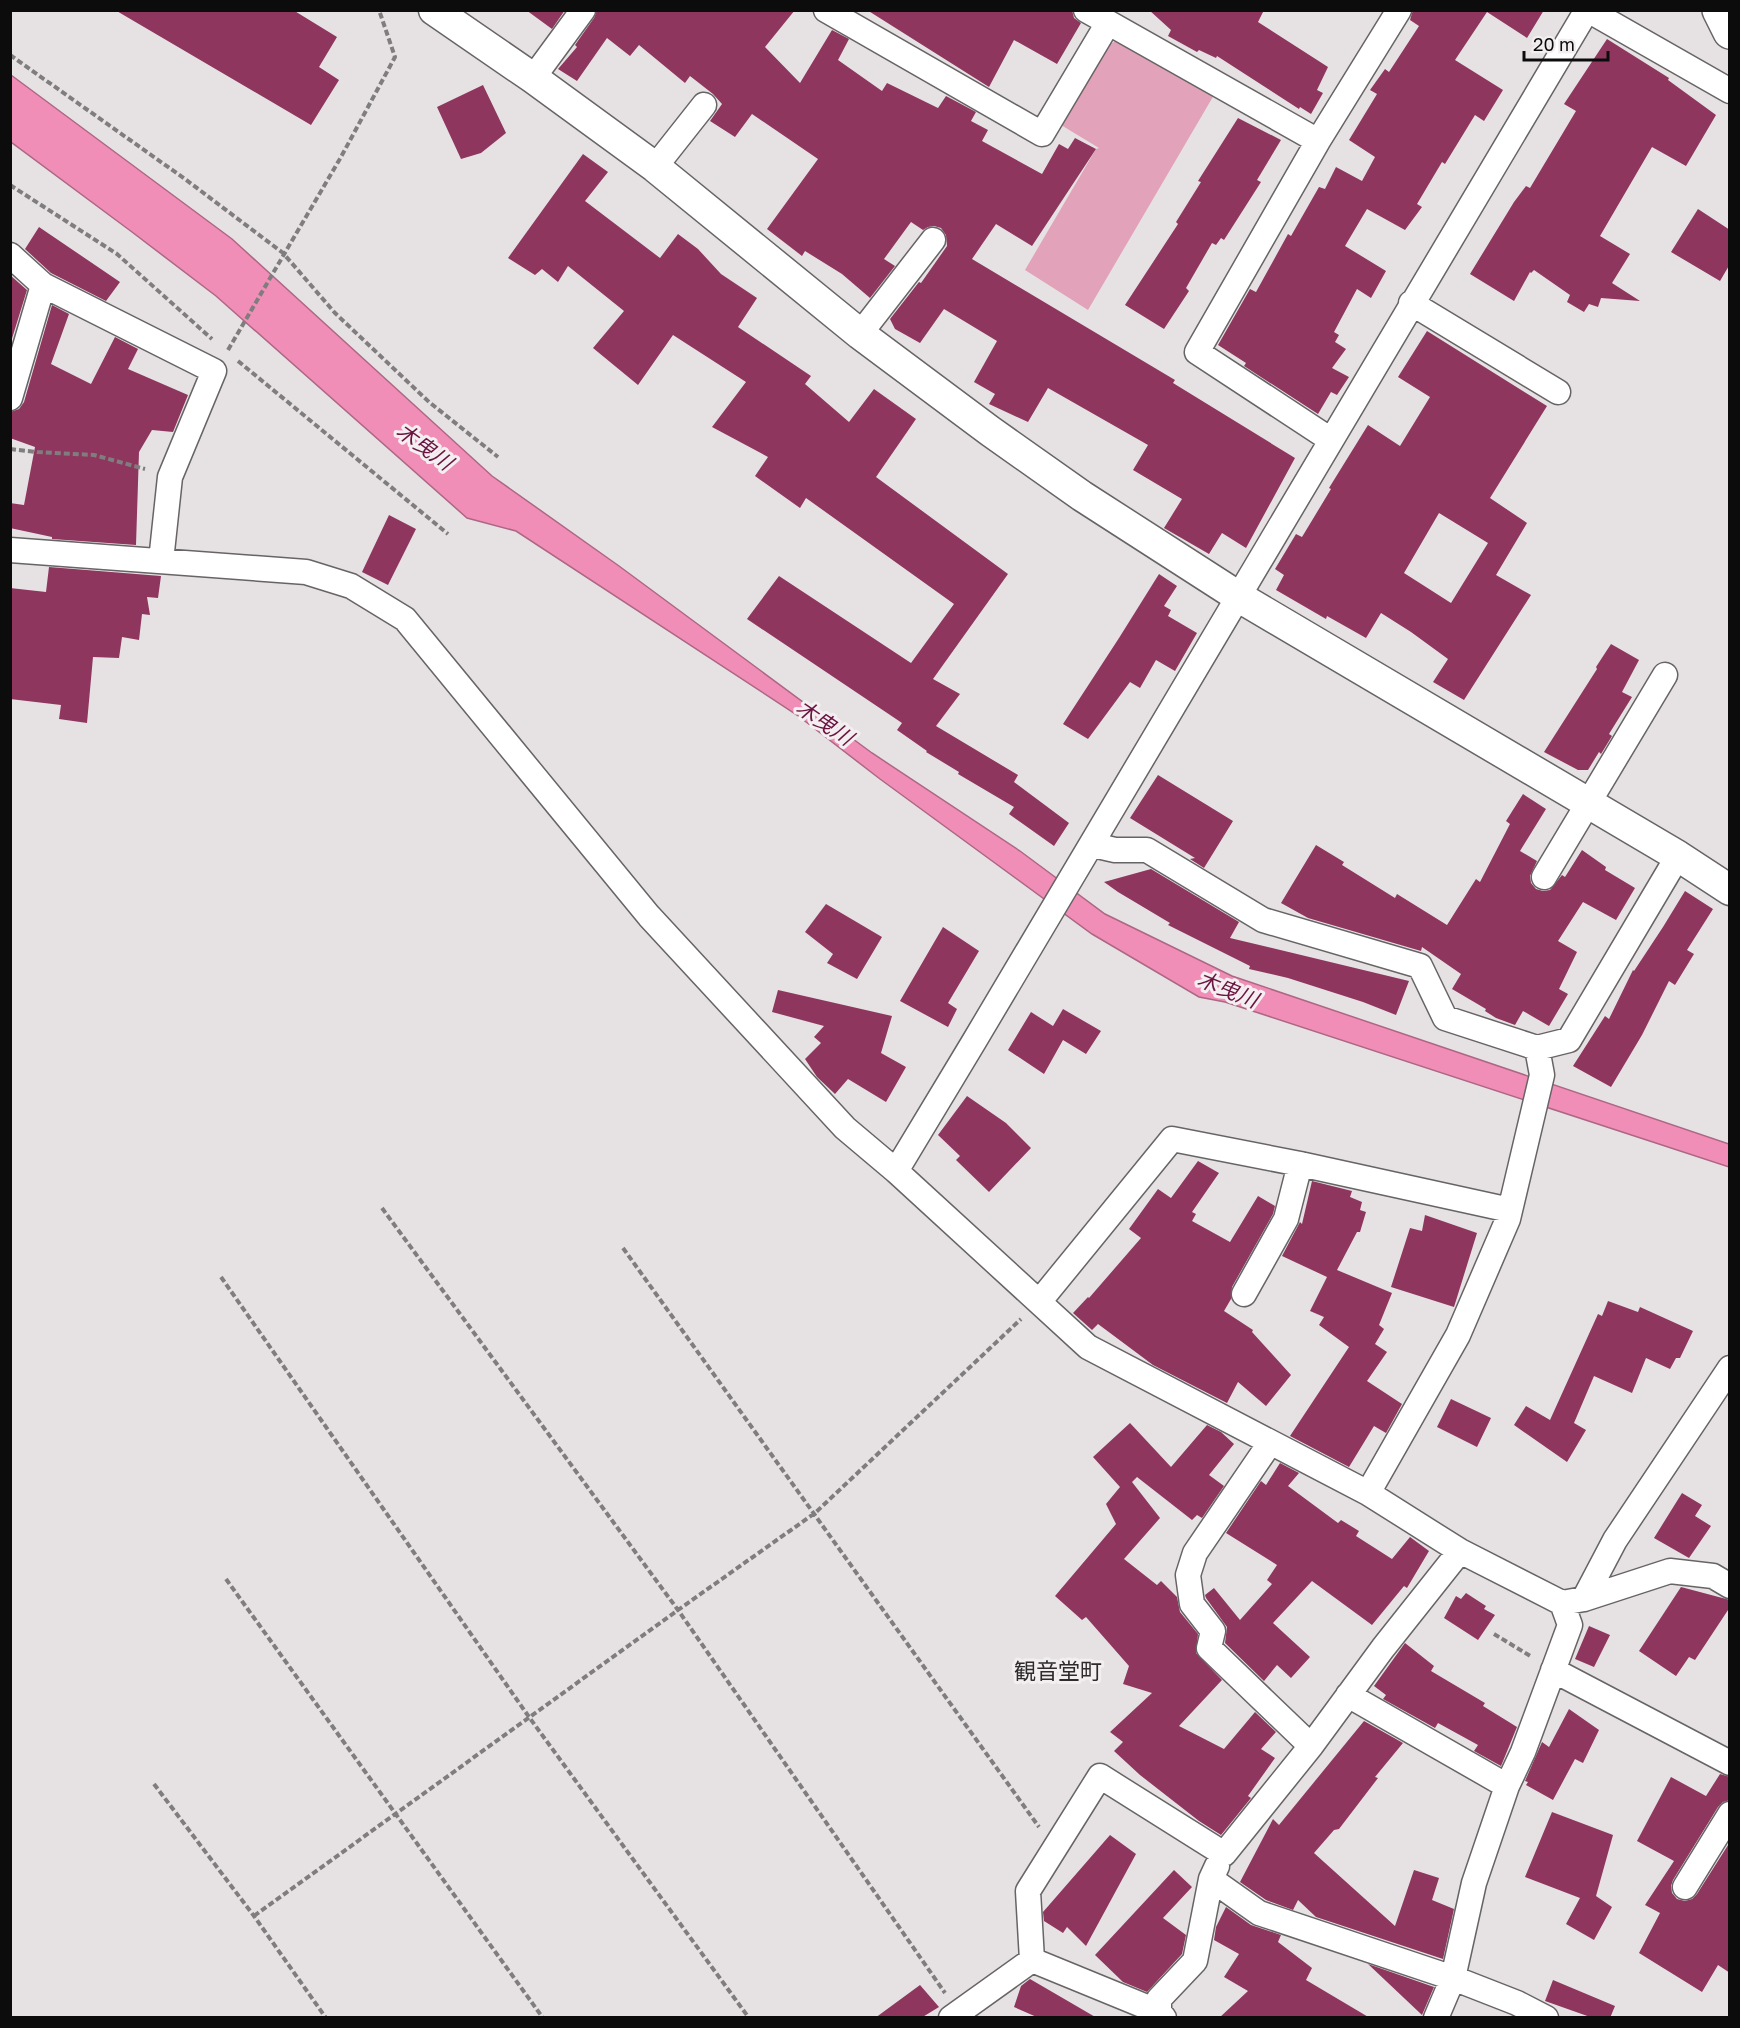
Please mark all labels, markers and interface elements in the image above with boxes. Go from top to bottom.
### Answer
scale bar [1524,24,1608,62]
text: 20 m [1533,33,1575,55]
water label: 木曳川 [392,417,460,476]
water label: 木曳川 [792,694,860,752]
water label: 木曳川 [1194,965,1264,1014]
district label: 観音堂町 [1014,1657,1102,1684]

